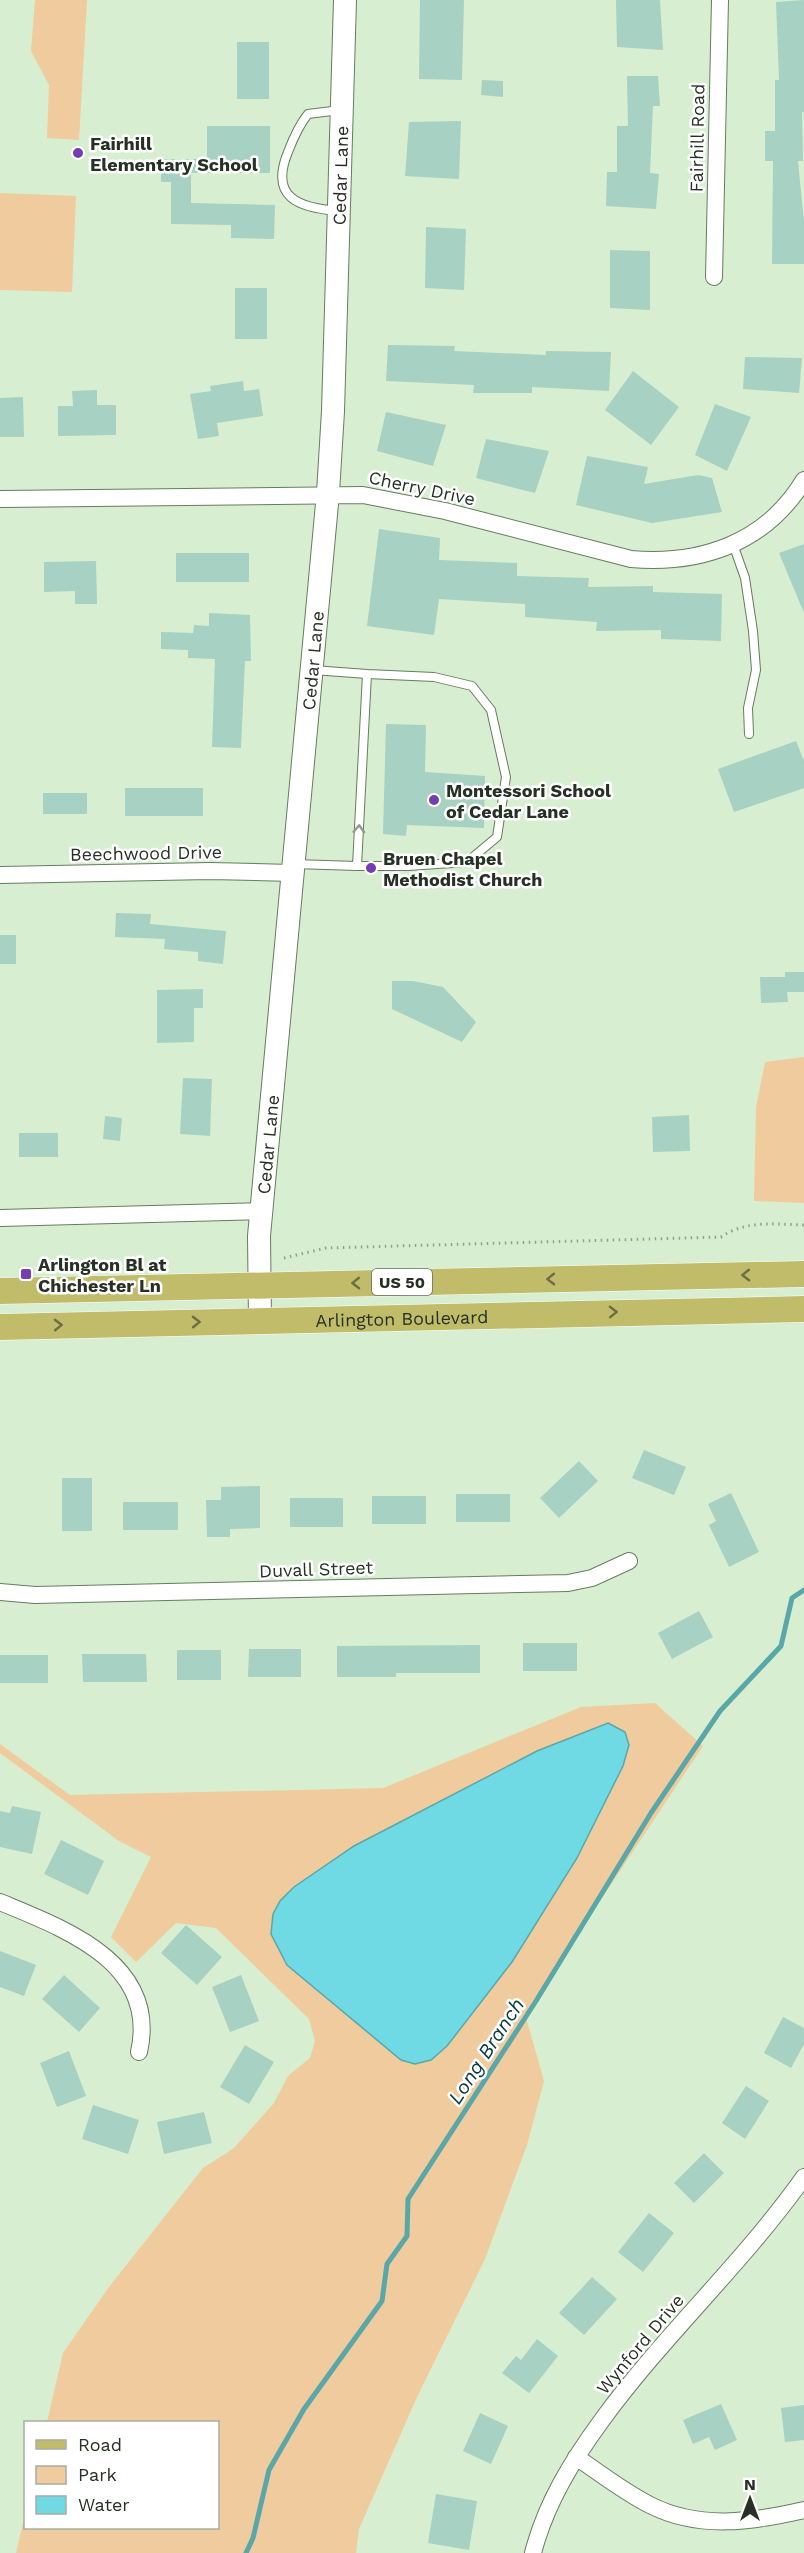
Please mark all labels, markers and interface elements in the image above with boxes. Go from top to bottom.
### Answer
street label: Fairhill Road [686,83,708,193]
street label: Cedar Lane [328,125,352,226]
place label: Fairhill Elementary School [90,133,258,175]
marker: Fairhill Elementary School [71,146,85,160]
street label: Cherry Drive [367,466,477,510]
street label: Cedar Lane [297,610,328,711]
place label: Montessori School of Cedar Lane [446,780,611,822]
marker: Montessori School of Cedar Lane [427,793,441,807]
one-way arrow [352,825,365,834]
street label: Beechwood Drive [70,841,222,865]
place label: Bruen Chapel Methodist Church [383,848,542,890]
marker: Bruen Chapel Methodist Church [364,861,378,875]
street label: Cedar Lane [252,1094,283,1195]
place label: Arlington Bl at Chichester Ln [38,1254,166,1296]
marker: Arlington Bl at Chichester Ln [19,1267,33,1281]
road number: US 50 [372,1269,432,1295]
one-way arrow [741,1269,750,1281]
one-way arrow [546,1273,555,1285]
one-way arrow [351,1277,360,1290]
street label: Arlington Boulevard [315,1306,489,1330]
one-way arrow [608,1306,617,1319]
one-way arrow [192,1316,201,1328]
one-way arrow [54,1319,63,1331]
street label: Duvall Street [259,1556,374,1581]
water label: Long Branch [443,1994,529,2108]
street label: Wynford Drive [592,2290,688,2398]
legend [24,2421,219,2529]
text: Road [78,2434,122,2455]
text: Park [78,2464,117,2485]
north arrow [720,2469,780,2529]
text: N [744,2475,756,2494]
text: Water [78,2494,130,2515]

